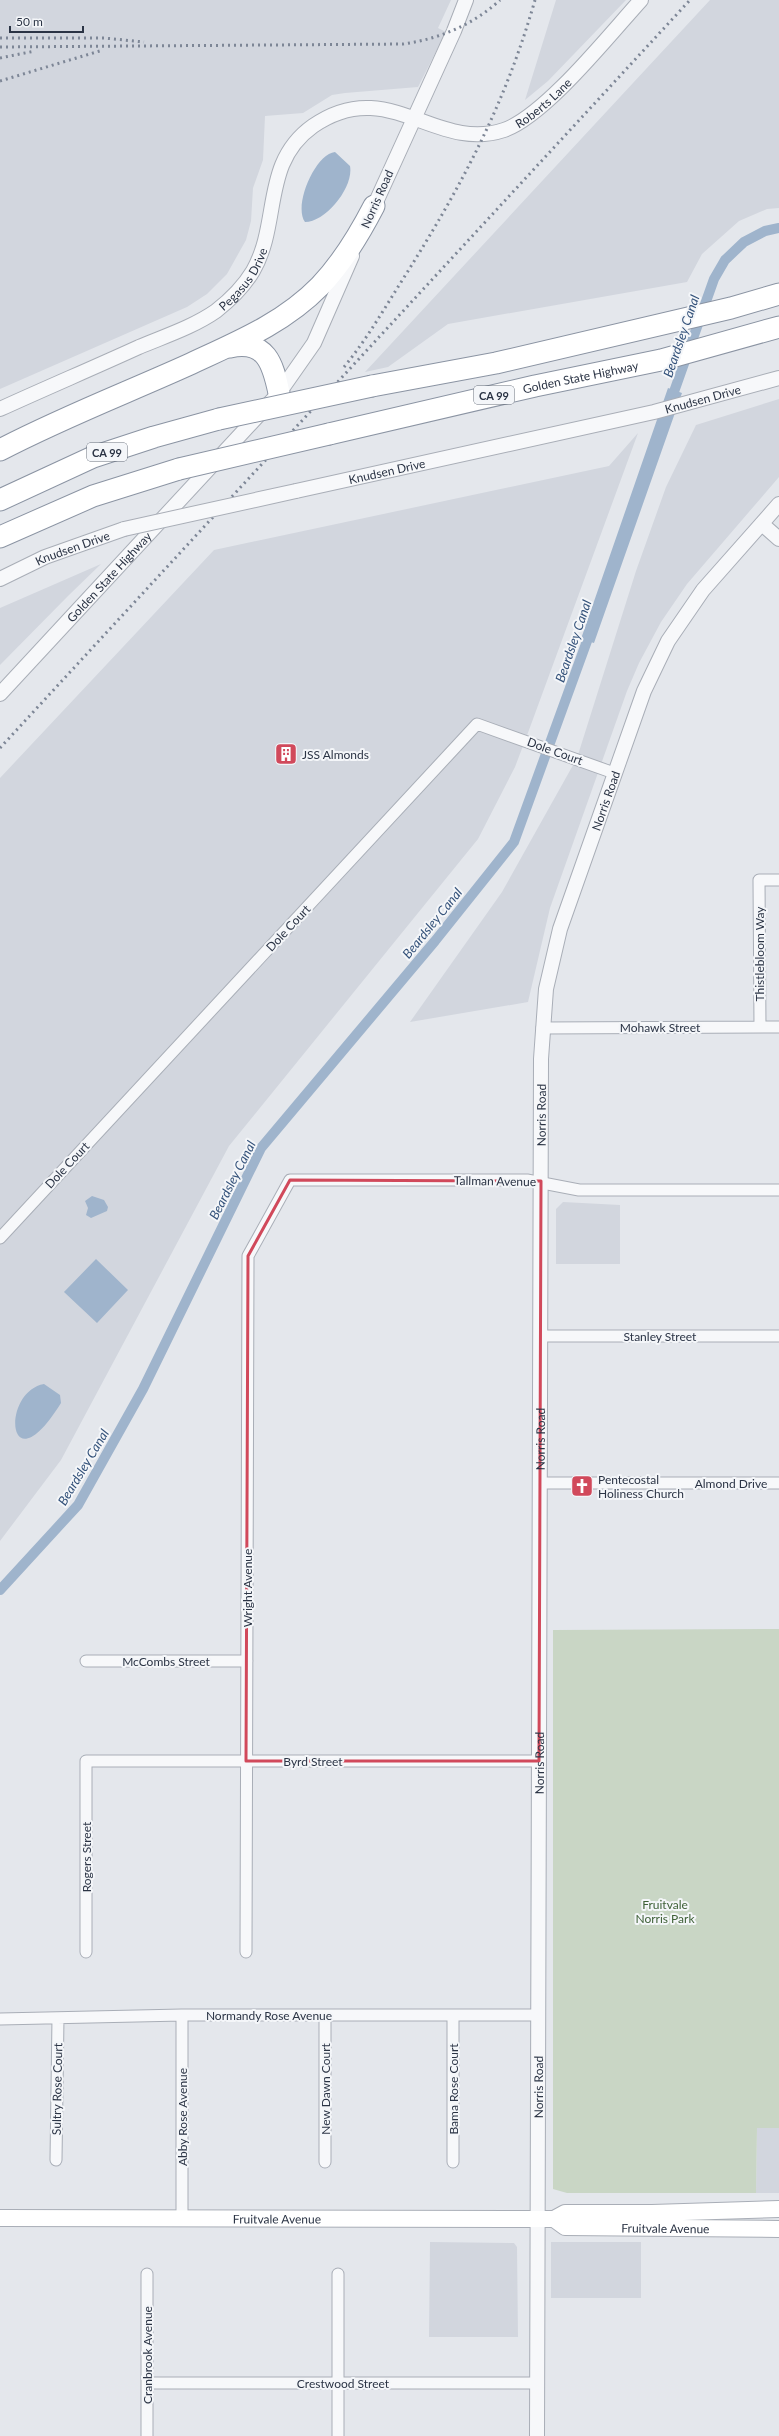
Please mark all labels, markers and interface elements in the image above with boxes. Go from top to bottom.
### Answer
scale bar [10,8,83,34]
text: 50 m [16,14,43,29]
street label: Roberts Lane [512,75,574,131]
street label: Norris Road [357,168,397,230]
street label: Pegasus Drive [215,246,270,313]
water label: Beardsley Canal [659,293,703,379]
street label: Golden State Highway [521,357,640,396]
street label: Knudsen Drive [663,381,742,416]
road number: CA 99 [474,386,514,404]
road number: CA 99 [87,443,127,461]
street label: Knudsen Drive [347,455,427,487]
street label: Knudsen Drive [33,527,112,568]
street label: Golden State Highway [63,528,155,625]
water label: Beardsley Canal [551,598,595,684]
street label: Dole Court [525,734,586,768]
building icon: JSS Almonds [273,741,299,767]
place label: JSS Almonds [302,747,369,762]
street label: Norris Road [588,769,623,832]
water label: Beardsley Canal [399,884,465,961]
street label: Dole Court [263,901,314,954]
street label: Thistlebloom Way [752,906,767,1001]
street label: Mohawk Street [620,1020,701,1035]
street label: Norris Road [533,1084,548,1146]
street label: Dole Court [42,1138,93,1191]
water label: Beardsley Canal [205,1138,259,1222]
street label: Tallman Avenue [454,1173,536,1189]
street label: Stanley Street [624,1329,697,1344]
street label: Norris Road [532,1408,547,1470]
water label: Beardsley Canal [54,1426,112,1508]
place label: Pentecostal Holiness Church [598,1472,684,1501]
church icon: Pentecostal Holiness Church [569,1473,595,1499]
street label: Almond Drive [695,1476,767,1491]
street label: Wright Avenue [240,1549,255,1627]
street label: McCombs Street [122,1654,211,1669]
street label: Norris Road [531,1732,547,1794]
street label: Byrd Street [283,1754,343,1769]
street label: Rogers Street [79,1821,94,1892]
park label: Fruitvale Norris Park [635,1897,695,1926]
street label: Normandy Rose Avenue [206,2008,332,2023]
street label: Sultry Rose Court [49,2042,65,2135]
street label: New Dawn Court [318,2042,333,2135]
street label: Bama Rose Court [446,2043,461,2135]
street label: Norris Road [530,2056,546,2118]
street label: Abby Rose Avenue [175,2068,190,2166]
street label: Fruitvale Avenue [233,2211,321,2226]
street label: Fruitvale Avenue [621,2220,710,2236]
street label: Cranbrook Avenue [140,2306,155,2404]
street label: Crestwood Street [297,2376,390,2391]

